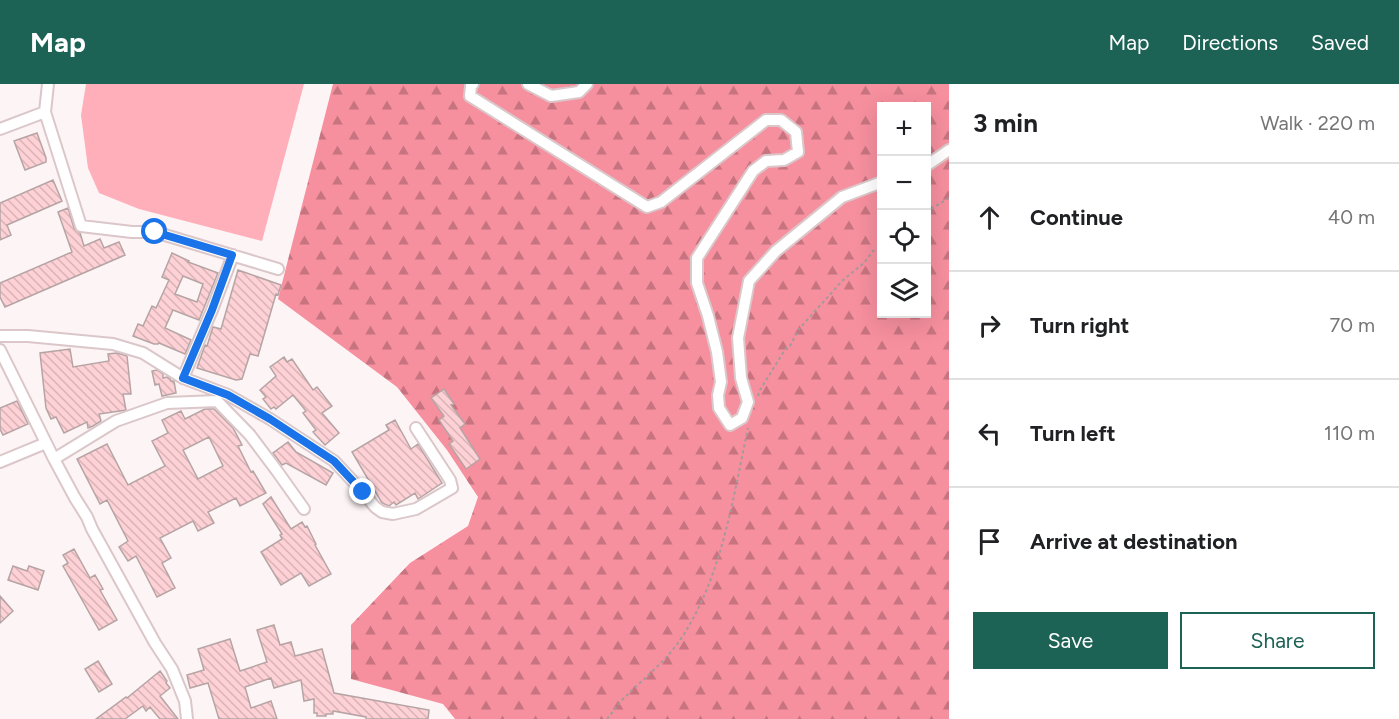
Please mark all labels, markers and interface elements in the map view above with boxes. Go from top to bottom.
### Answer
text: Map [30,25,86,59]
text: Map [1108,30,1149,55]
text: Directions [1182,30,1278,55]
text: Saved [1311,30,1369,55]
map controls [877,102,931,318]
button: + [877,102,931,156]
text: 3 min [973,107,1038,139]
text: Walk · 220 m [1260,111,1375,135]
button: − [877,156,931,210]
icon: ahead [973,201,1006,234]
text: Continue [1030,204,1123,231]
text: 40 m [1328,205,1375,229]
button: locate [877,210,931,264]
route start [141,218,167,244]
button: layers [877,264,931,318]
icon: right [973,309,1006,342]
text: Turn right [1030,312,1129,339]
text: 70 m [1329,313,1375,337]
icon: left [973,417,1006,450]
text: Turn left [1030,420,1116,447]
text: 110 m [1324,421,1375,445]
route end [349,478,375,504]
icon: arrive [973,525,1006,558]
text: Arrive at destination [1030,528,1238,555]
button: Save [973,612,1168,669]
button: Share [1180,612,1375,669]

